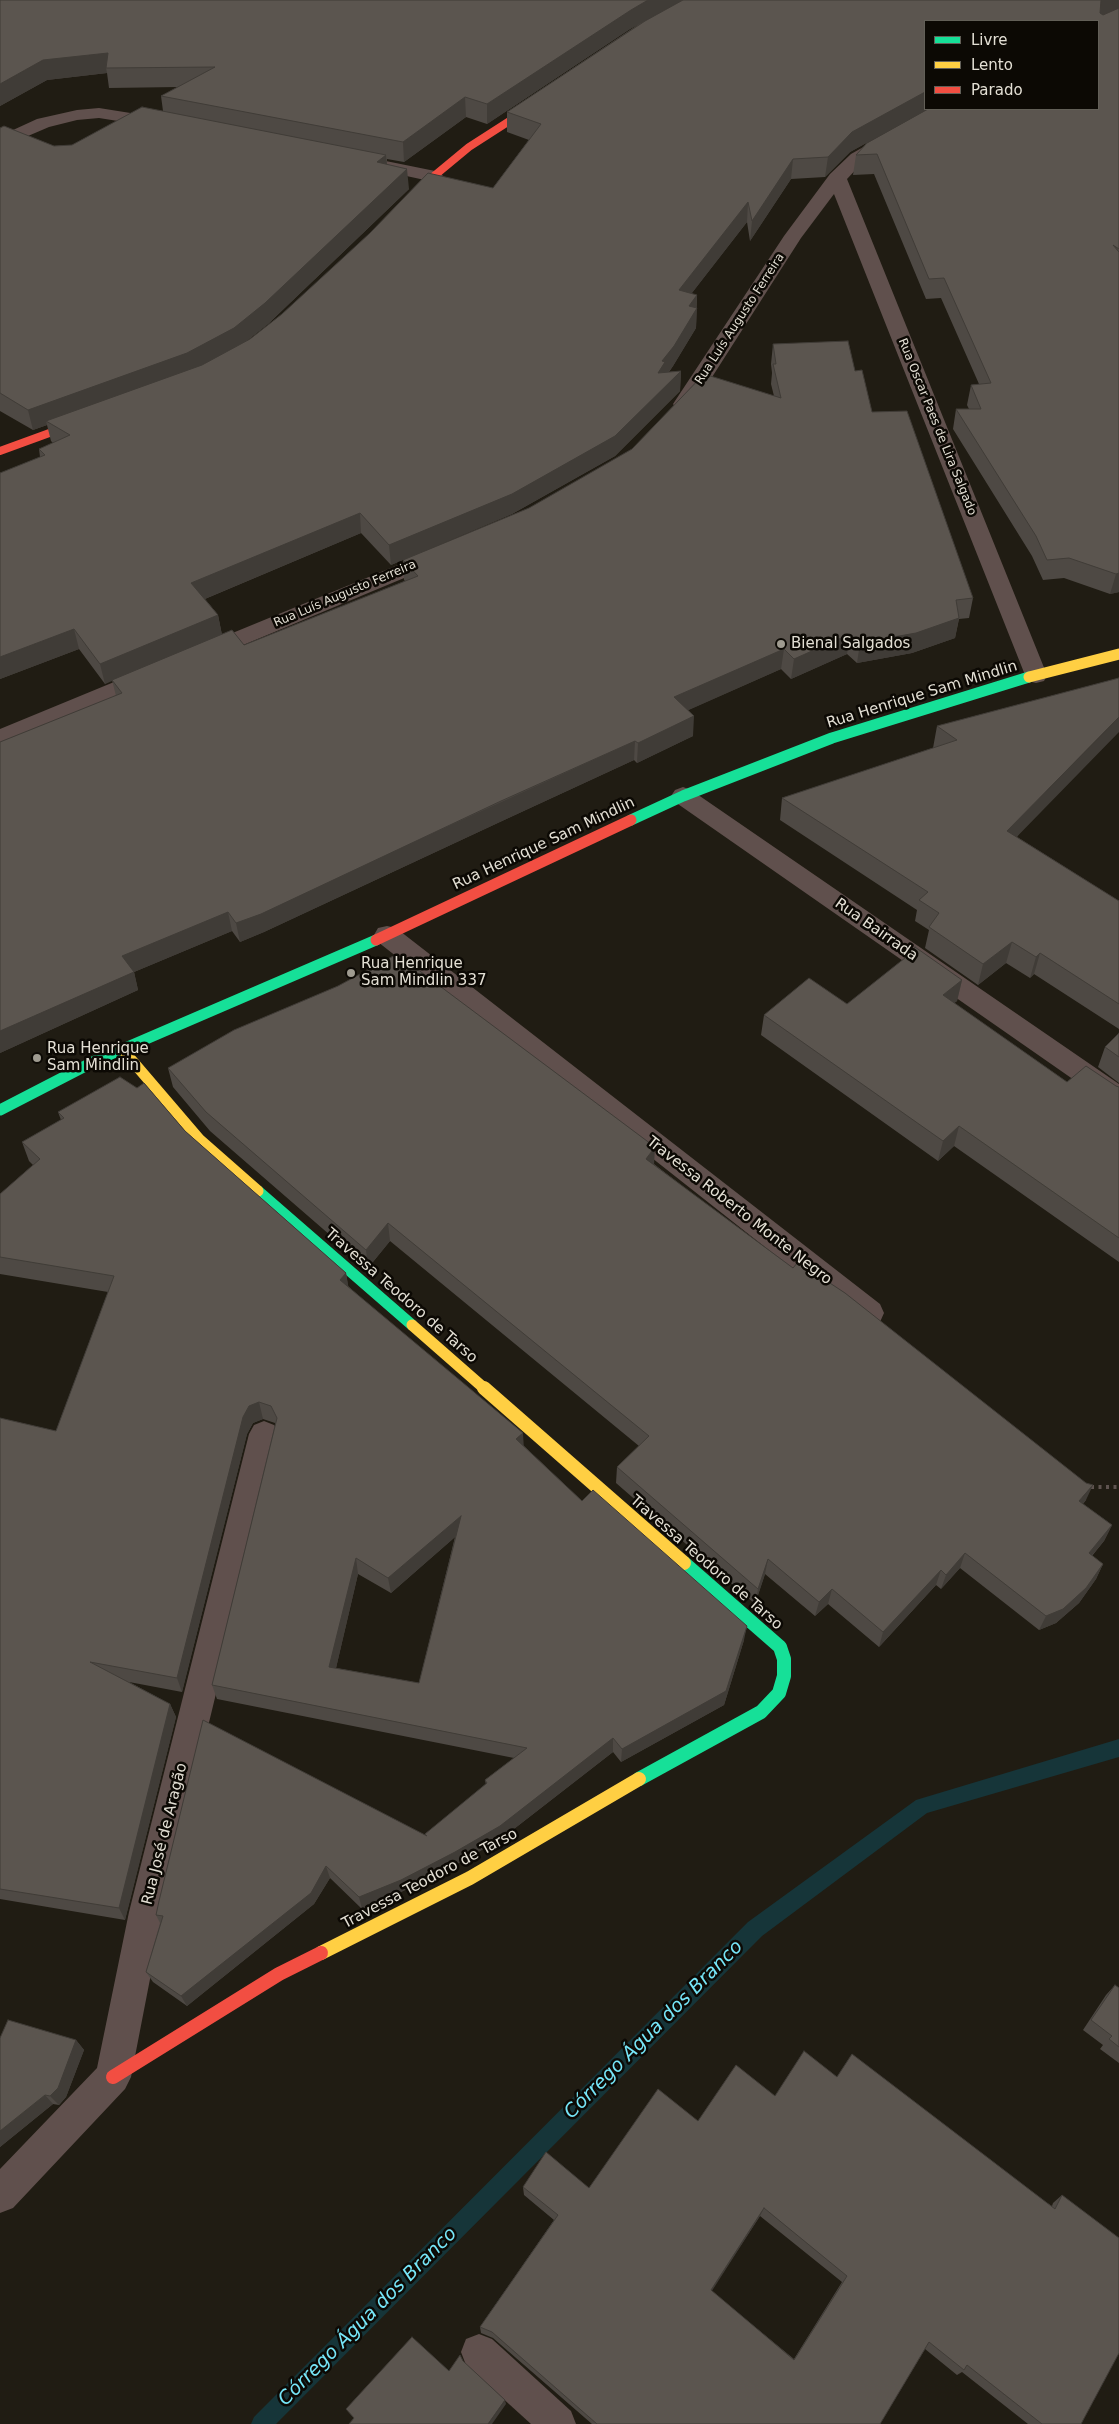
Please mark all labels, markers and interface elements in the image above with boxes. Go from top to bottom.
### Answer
legend [924,20,1099,110]
text: Livre [971,31,1007,49]
text: Lento [971,56,1013,74]
text: Parado [971,81,1023,99]
street label: Rua Luís Augusto Ferreira [692,251,788,387]
street label: Rua Oscar Paes de Lira Salgado [895,336,979,518]
street label: Rua Luís Augusto Ferreira [272,557,418,631]
place label: Bienal Salgados [791,635,910,653]
marker: Bienal Salgados [775,638,787,650]
street label: Rua Henrique Sam Mindlin [824,657,1020,733]
street label: Rua Henrique Sam Mindlin [450,794,638,894]
street label: Rua Bairrada [831,895,921,965]
place label: Rua Henrique Sam Mindlin 337 [361,955,486,990]
marker: Rua Henrique Sam Mindlin 337 [345,967,357,979]
place label: Rua Henrique Sam Mindlin [47,1040,149,1075]
marker: Rua Henrique Sam Mindlin [31,1052,43,1064]
street label: Travessa Roberto Monte Negro [643,1133,835,1289]
street label: Travessa Teodoro de Tarso [321,1225,481,1367]
street label: Travessa Teodoro de Tarso [626,1492,786,1634]
street label: Rua José de Aragão [139,1761,191,1907]
street label: Travessa Teodoro de Tarso [339,1825,521,1933]
water label: Córrego Água dos Branco [560,1936,748,2124]
water label: Córrego Água dos Branco [274,2223,462,2411]

